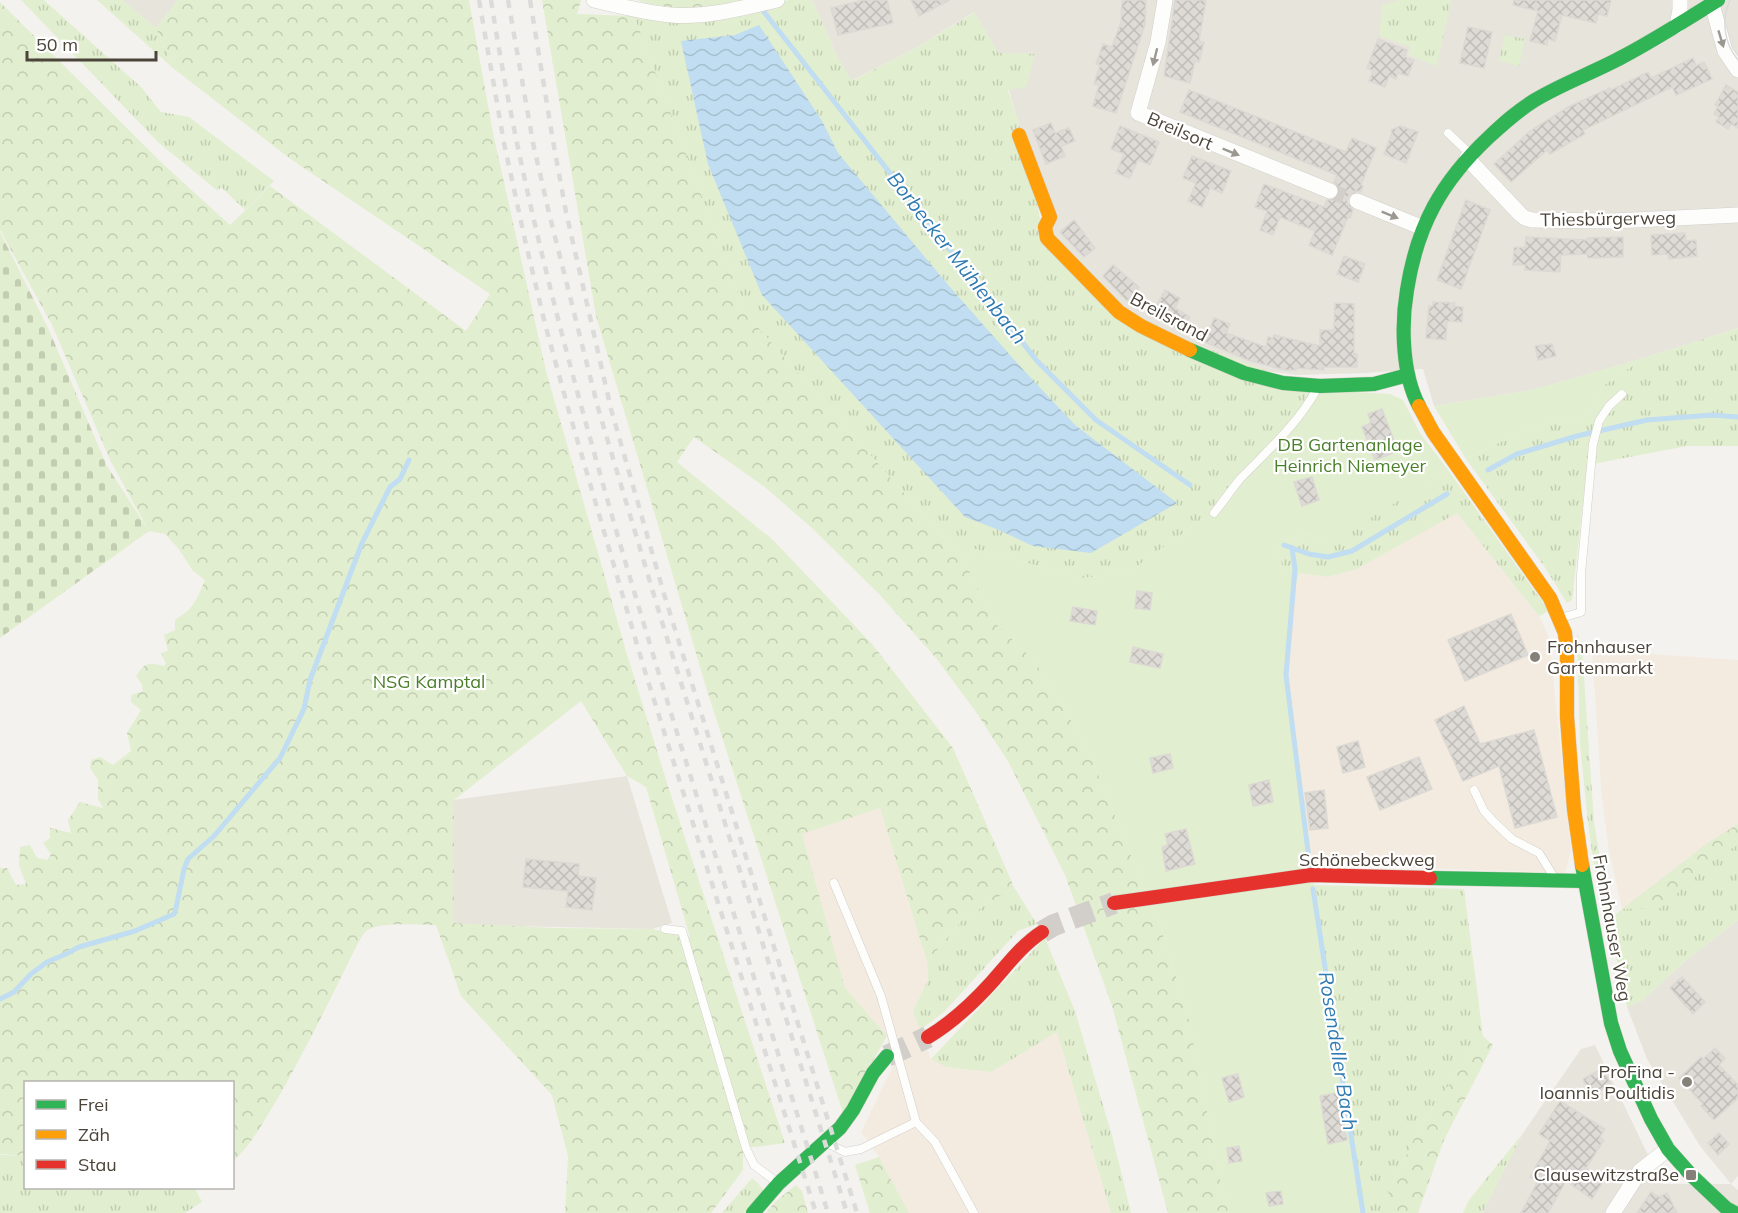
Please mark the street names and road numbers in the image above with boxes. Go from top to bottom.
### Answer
street label: Breilsort [1144,106,1217,155]
street label: Thiesbürgerweg [1540,206,1676,231]
street label: Breilsrand [1127,287,1212,347]
street label: Schönebeckweg [1299,848,1435,871]
street label: Frohnhauser Weg [1588,853,1637,1003]

